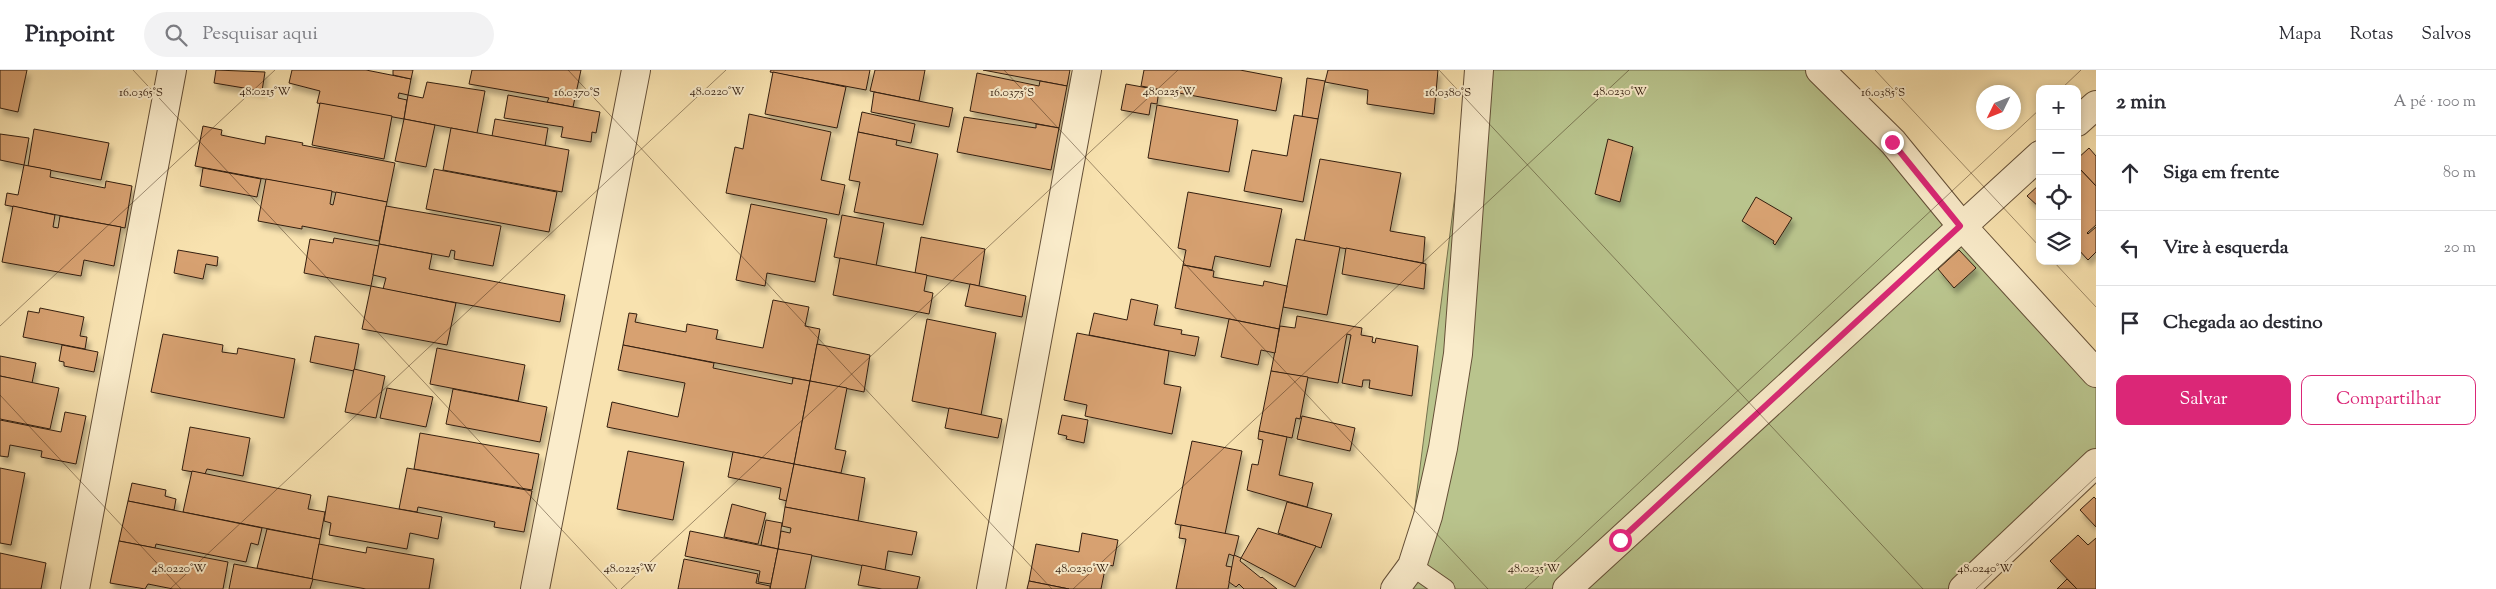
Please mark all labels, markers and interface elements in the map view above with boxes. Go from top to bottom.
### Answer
search box [144,12,494,57]
text: Pinpoint [25,18,114,52]
icon: search [162,21,190,49]
text: Pesquisar aqui [202,21,318,48]
text: Mapa [2279,22,2322,48]
text: Rotas [2350,22,2393,48]
text: Salvos [2421,22,2471,48]
text: 48.0215°W [239,83,291,101]
text: 48.0220°W [690,83,745,101]
text: 48.0225°W [1143,83,1196,101]
text: 48.0230°W [1593,83,1648,101]
text: 16.0365°S [119,84,163,102]
text: 16.0370°S [554,84,600,102]
text: 16.0375°S [990,84,1034,102]
text: 16.0380°S [1425,84,1471,102]
text: 16.0385°S [1861,84,1905,102]
north arrow [1976,85,2021,130]
map controls [2036,85,2081,265]
button: + [2036,85,2081,130]
text: 2 min [2116,88,2166,118]
text: A pé · 100 m [2394,91,2476,114]
button: − [2036,130,2081,175]
route end [1881,131,1904,154]
icon: ahead [2116,159,2144,187]
text: Siga em frente [2163,160,2279,187]
text: 80 m [2443,162,2476,185]
button: locate [2036,175,2081,220]
button: layers [2036,220,2081,265]
icon: left [2116,234,2144,262]
text: Vire à esquerda [2163,235,2289,262]
text: 20 m [2443,237,2476,260]
icon: arrive [2116,309,2144,337]
text: Chegada ao destino [2163,310,2323,337]
button: Salvar [2116,375,2291,425]
button: Compartilhar [2301,375,2476,425]
route start [1609,529,1632,552]
text: 48.0220°W [152,560,207,578]
text: 48.0225°W [604,560,657,578]
text: 48.0230°W [1055,560,1110,578]
text: 48.0235°W [1508,560,1561,578]
text: 48.0240°W [1958,560,2013,578]

